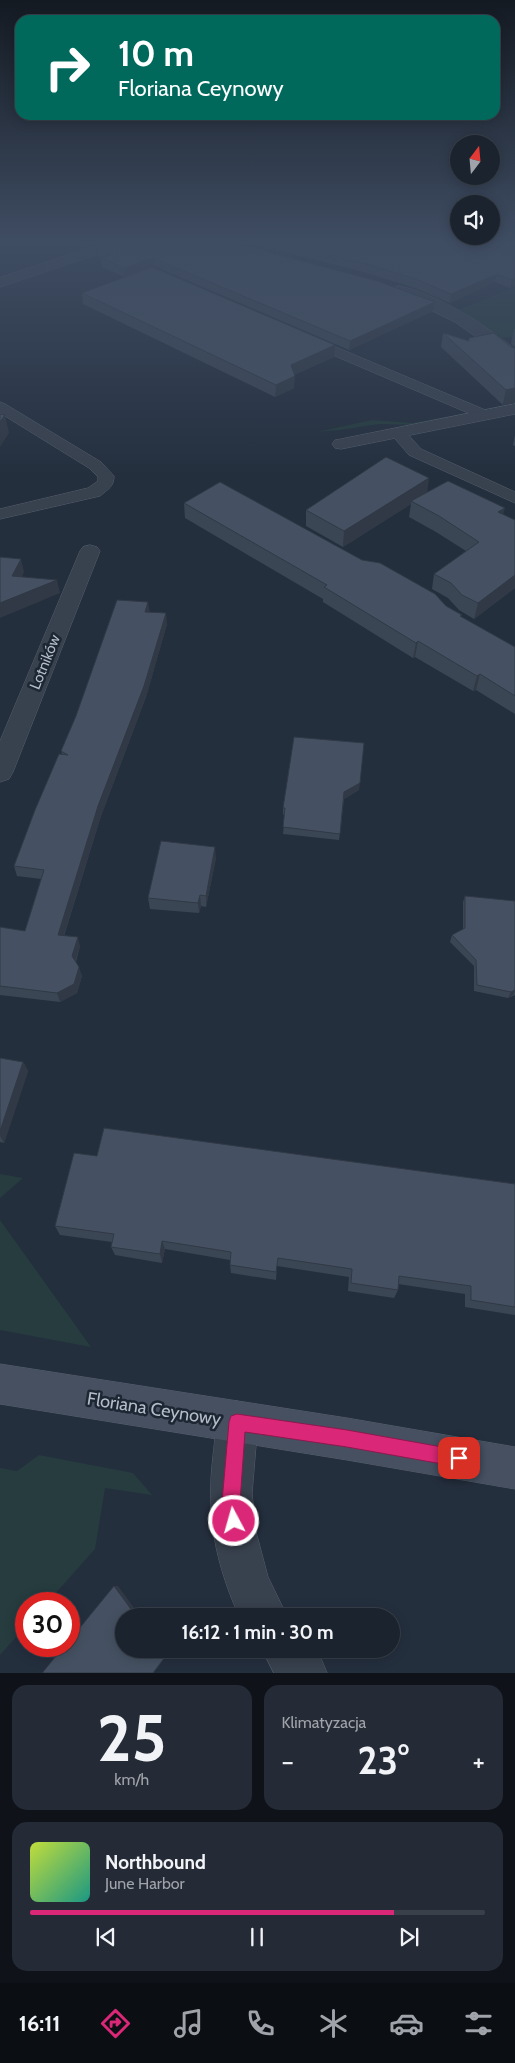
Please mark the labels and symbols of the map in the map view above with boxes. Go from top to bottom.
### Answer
north arrow [450,135,500,185]
street label: Lotników [26,632,64,692]
street label: Floriana Ceynowy [85,1388,223,1430]
pin [438,1437,480,1479]
position arrow [207,1494,259,1546]
speed limit sign: 30 [15,1592,80,1657]

